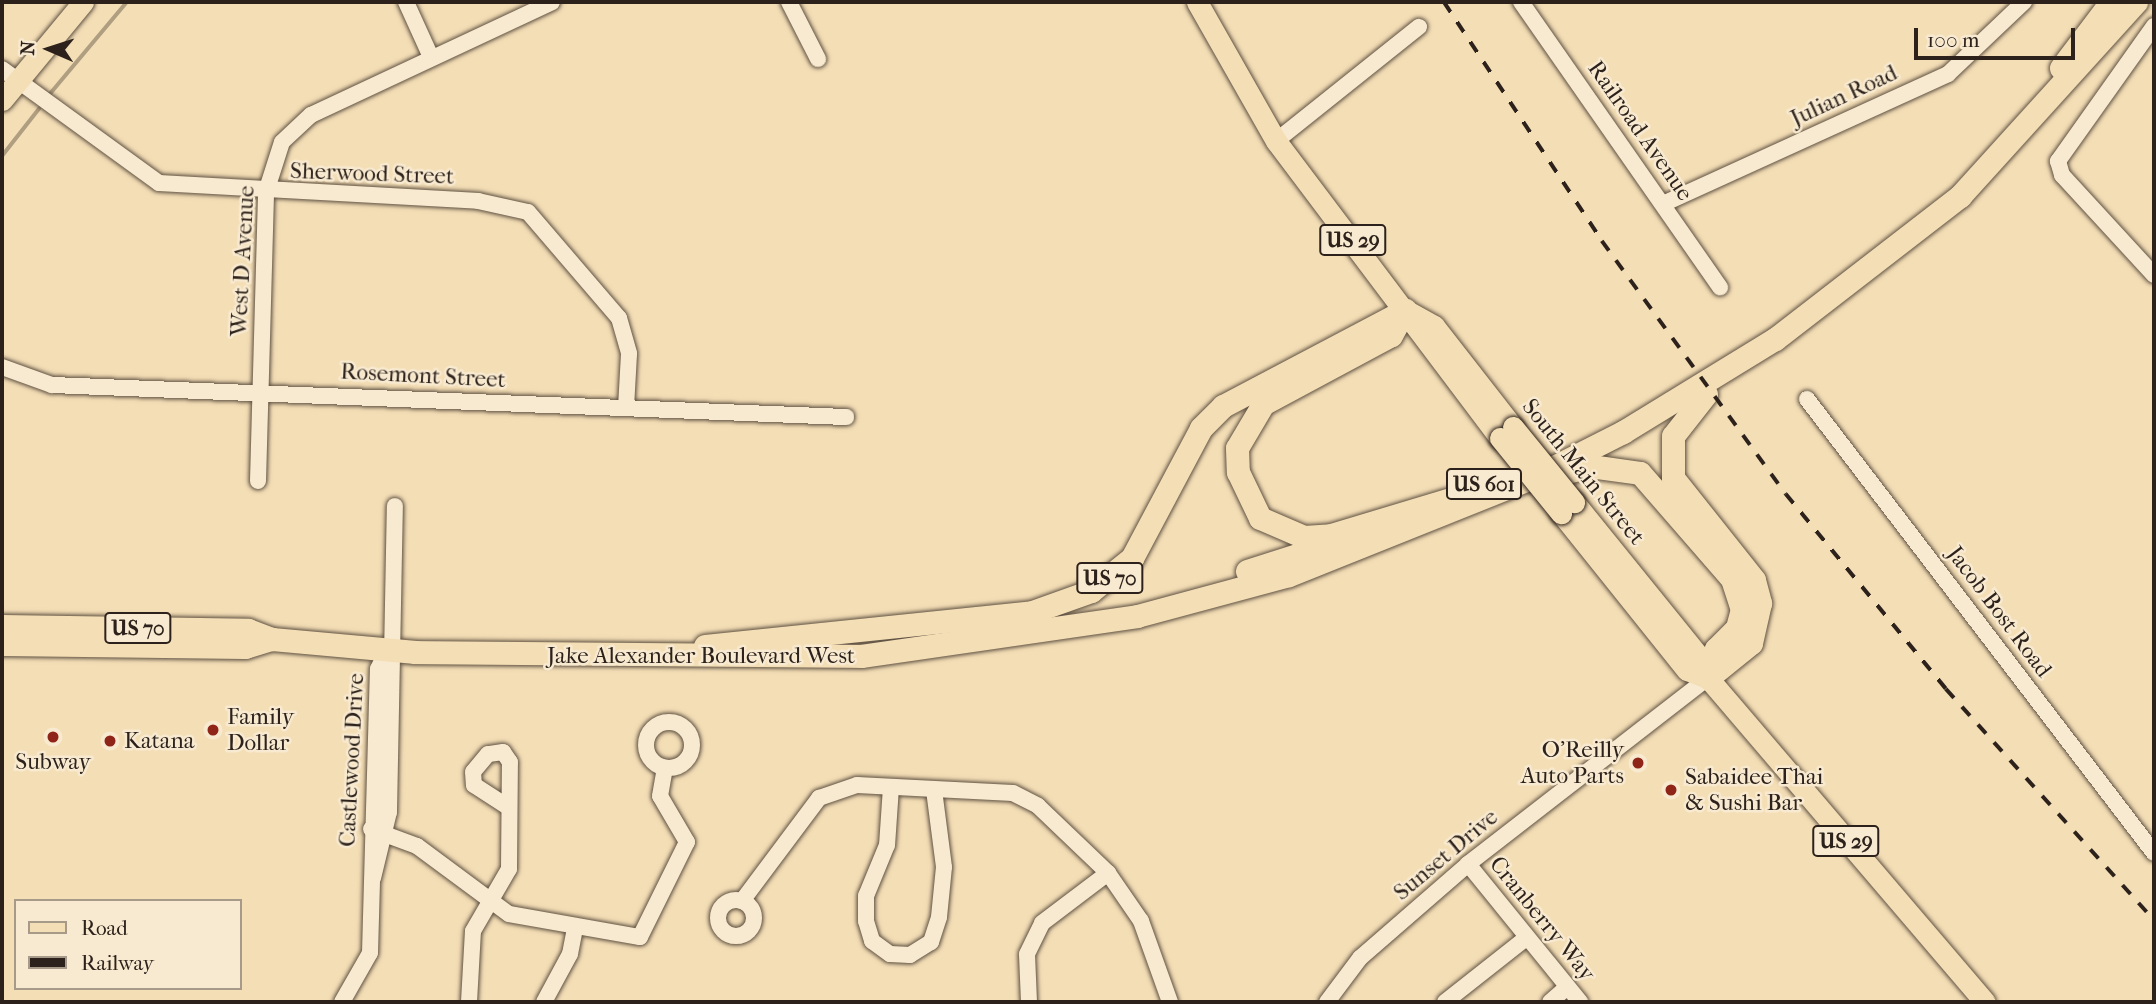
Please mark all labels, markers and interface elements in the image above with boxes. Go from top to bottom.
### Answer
north arrow [14,14,84,84]
scale bar [1918,14,2079,58]
text: 100 m [1927,28,1980,52]
text: N [17,40,39,56]
street label: Railroad Avenue [1582,56,1698,206]
street label: Julian Road [1786,59,1902,133]
street label: Sherwood Street [290,157,454,191]
street label: West D Avenue [225,185,261,337]
road number: US 29 [1318,222,1388,258]
street label: Rosemont Street [340,358,506,394]
street label: South Main Street [1516,393,1650,551]
road number: US 601 [1446,466,1522,502]
street label: Jacob Bost Road [1941,541,2057,683]
road number: US 70 [1075,560,1145,596]
road number: US 70 [103,610,173,646]
street label: Jake Alexander Boulevard West [547,642,855,670]
street label: Castlewood Drive [334,672,370,848]
place label: Family Dollar [227,703,294,757]
marker: Family Dollar [205,722,221,738]
place label: Katana [124,727,194,755]
marker: Subway [45,729,61,745]
marker: Katana [102,733,118,749]
place label: O'Reilly Auto Parts [1521,736,1624,790]
place label: Subway [15,748,91,776]
marker: O'Reilly Auto Parts [1630,755,1646,771]
place label: Sabaidee Thai & Sushi Bar [1685,763,1823,817]
marker: Sabaidee Thai & Sushi Bar [1663,782,1679,798]
street label: Sunset Drive [1388,803,1504,907]
road number: US 29 [1811,824,1881,858]
street label: Cranberry Way [1483,851,1601,987]
legend [14,899,242,990]
text: Road [81,916,128,940]
text: Railway [81,951,154,975]

